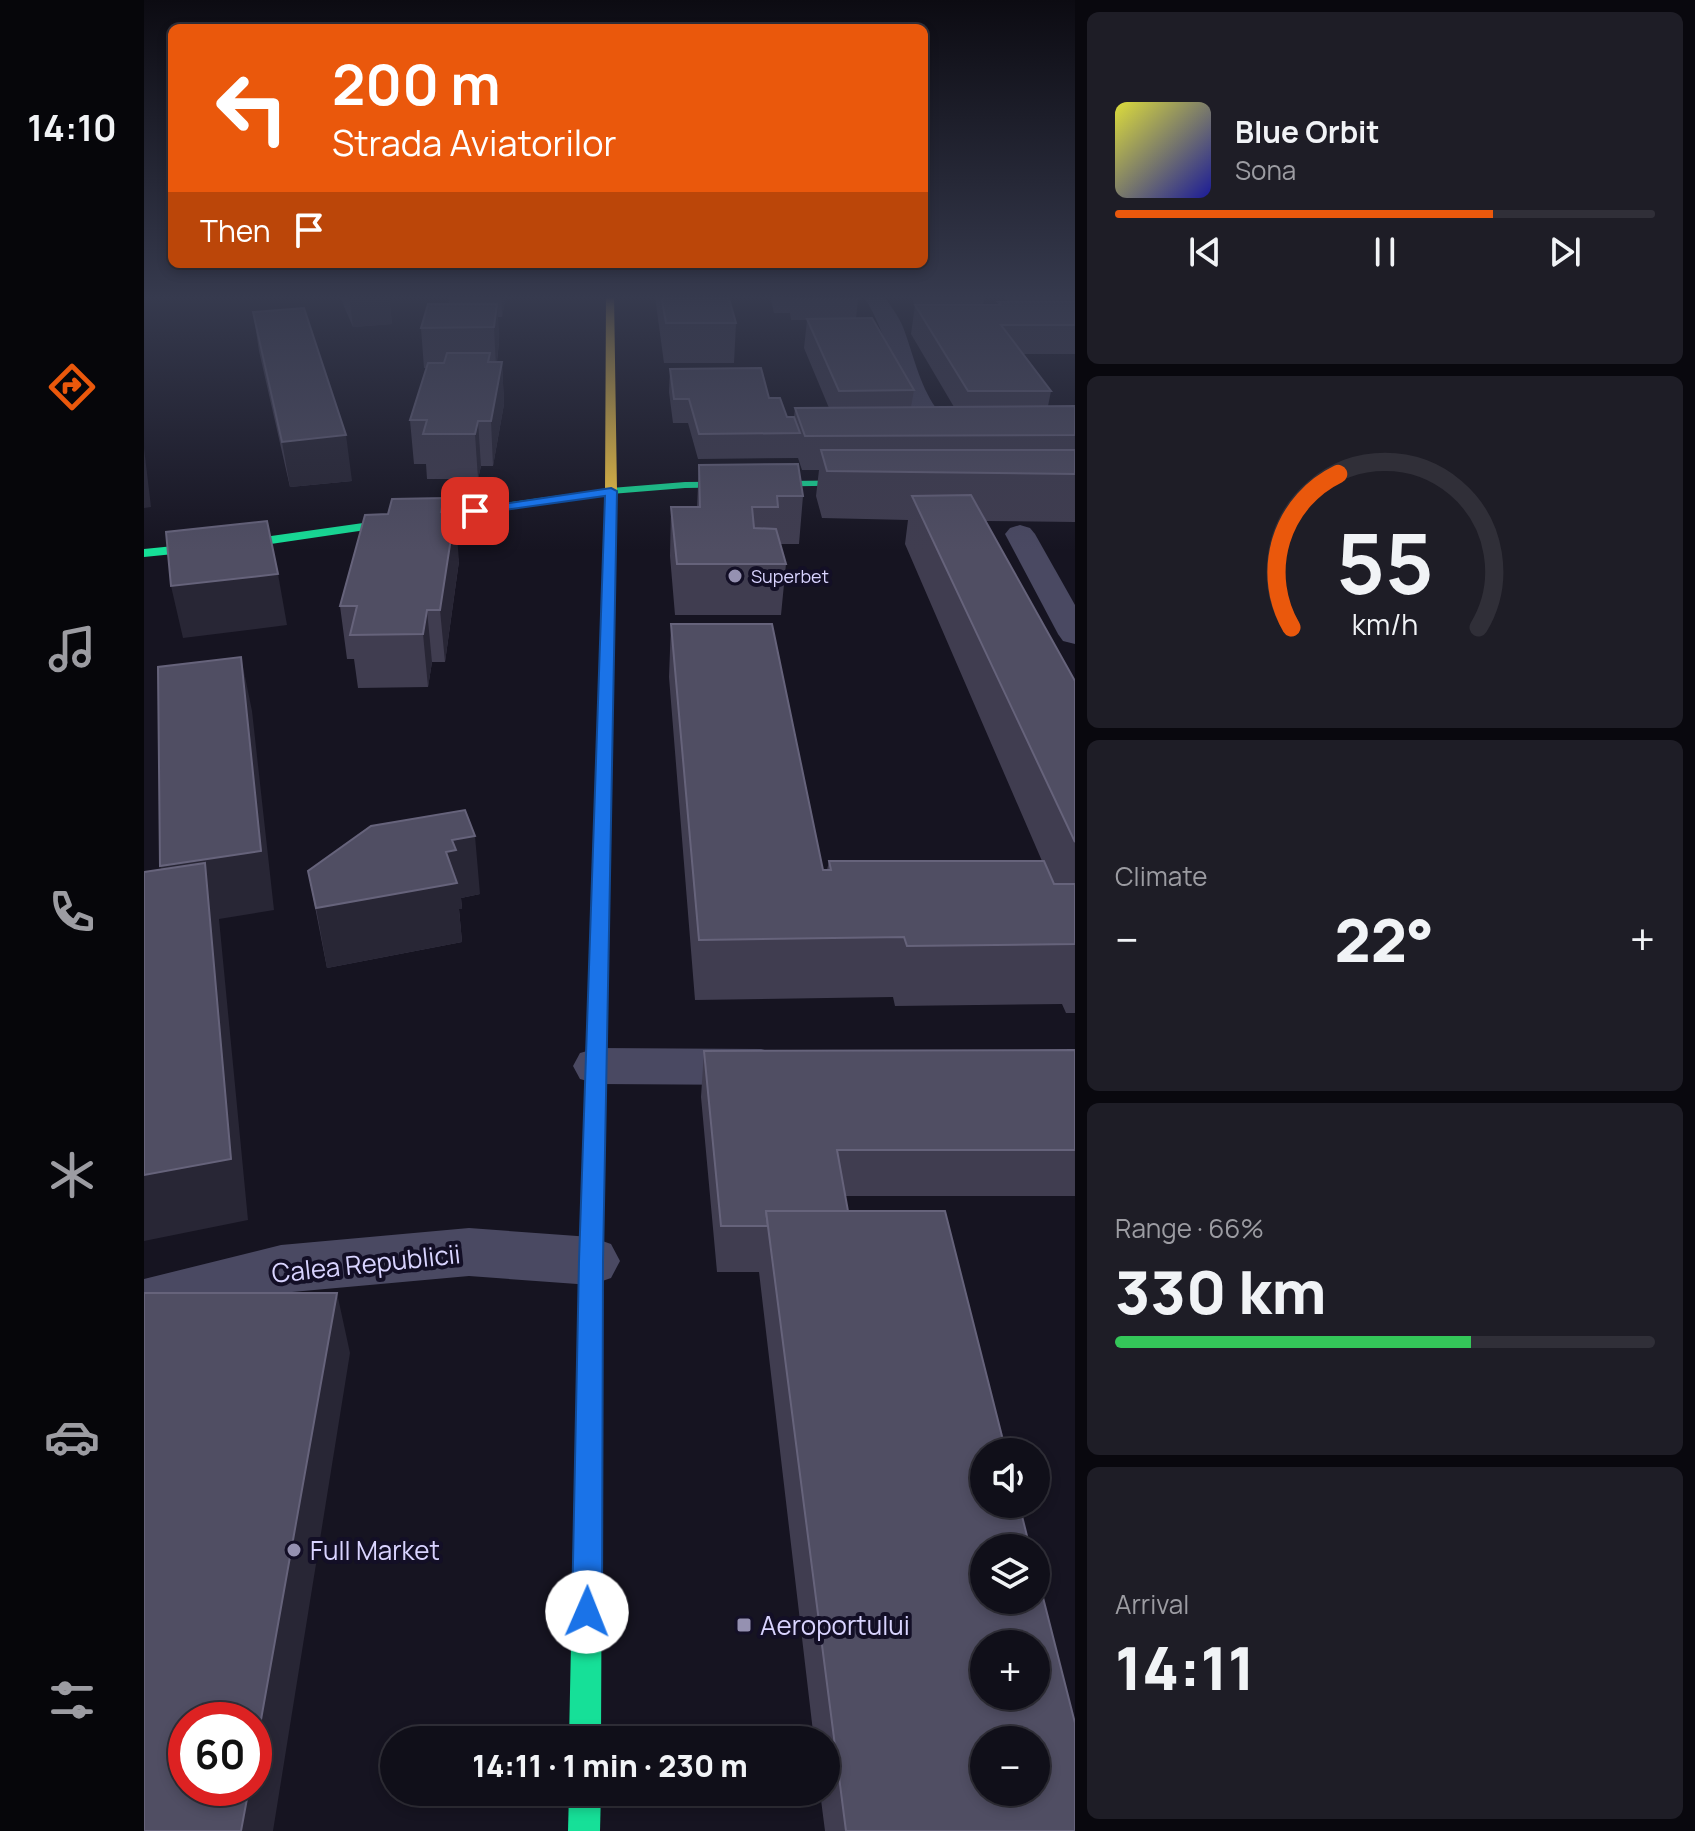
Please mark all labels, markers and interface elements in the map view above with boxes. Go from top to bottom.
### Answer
text: 200 m [332,45,501,122]
icon: left [200,56,304,160]
text: 14:10 [27,103,117,152]
text: Blue Orbit [1235,111,1380,152]
text: Strada Aviatorilor [332,118,617,167]
text: Sona [1235,152,1296,188]
icon: arrive [287,208,331,252]
text: Then [200,210,271,251]
icon: previous [1183,230,1227,274]
icon: pause [1363,230,1407,274]
icon: next [1543,230,1587,274]
icon: directions [44,359,100,415]
pin [441,477,509,545]
icon: arrive [453,489,497,533]
text: 55 [1336,504,1434,618]
place label: Superbet [751,564,829,588]
marker: Superbet [726,567,744,585]
text: km/h [1352,605,1418,644]
icon: music [44,621,100,677]
text: Climate [1115,858,1207,894]
icon: phone [44,884,100,940]
text: 22° [1334,898,1434,980]
text: − [1115,909,1139,969]
text: + [1630,909,1655,969]
icon: climate [44,1147,100,1203]
text: Range · 66% [1115,1210,1264,1246]
street label: Calea Republicii [270,1235,462,1291]
text: 330 km [1115,1250,1326,1332]
icon: car [44,1409,100,1465]
map controls [970,1438,1050,1806]
button: sound [970,1438,1050,1518]
place label: Full Market [310,1532,440,1568]
button: layers [970,1534,1050,1614]
marker: Full Market [285,1541,303,1559]
position arrow [545,1570,629,1654]
text: Arrival [1115,1586,1189,1622]
place label: Aeroportului [760,1607,910,1643]
marker: Aeroportului [735,1616,753,1634]
text: 14:11 [1115,1626,1255,1708]
button: + [970,1630,1050,1710]
icon: filters [44,1672,100,1728]
speed limit sign: 60 [168,1702,272,1806]
button: − [970,1726,1050,1806]
text: 14:11 · 1 min · 230 m [472,1745,748,1786]

